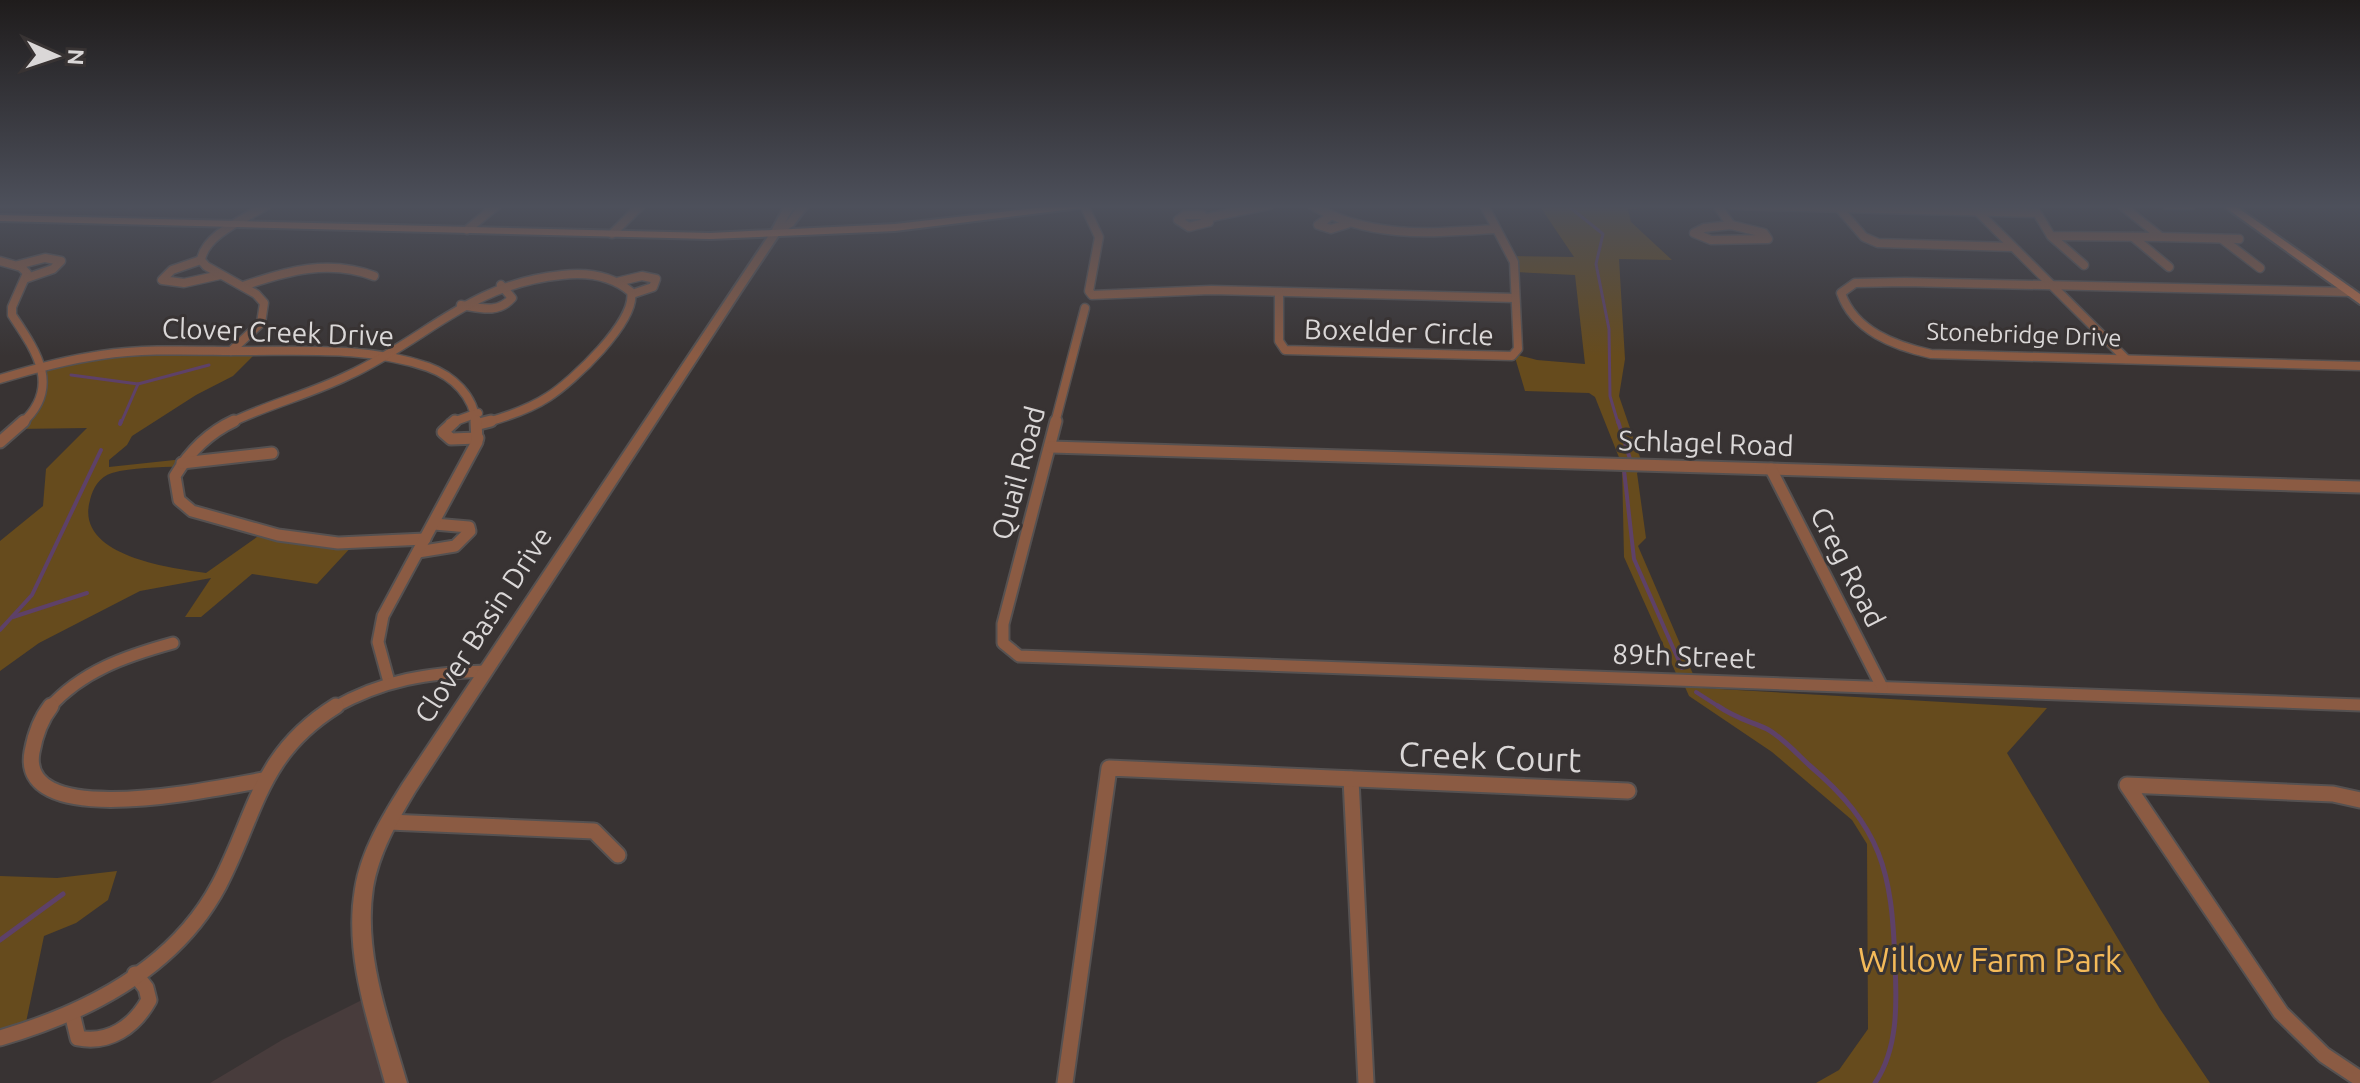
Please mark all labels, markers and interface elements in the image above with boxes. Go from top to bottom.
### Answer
north arrow [16,16,96,96]
text: N [64,48,89,66]
street label: Clover Creek Drive [161,312,395,351]
street label: Boxelder Circle [1304,313,1494,350]
street label: Stonebridge Drive [1926,318,2122,351]
street label: Quail Road [985,403,1050,543]
street label: Schlagel Road [1618,424,1794,461]
street label: Creg Road [1805,502,1892,632]
street label: Clover Basin Drive [408,521,557,728]
street label: 89th Street [1612,638,1756,673]
street label: Creek Court [1398,734,1582,778]
park label: Willow Farm Park [1858,940,2122,978]

